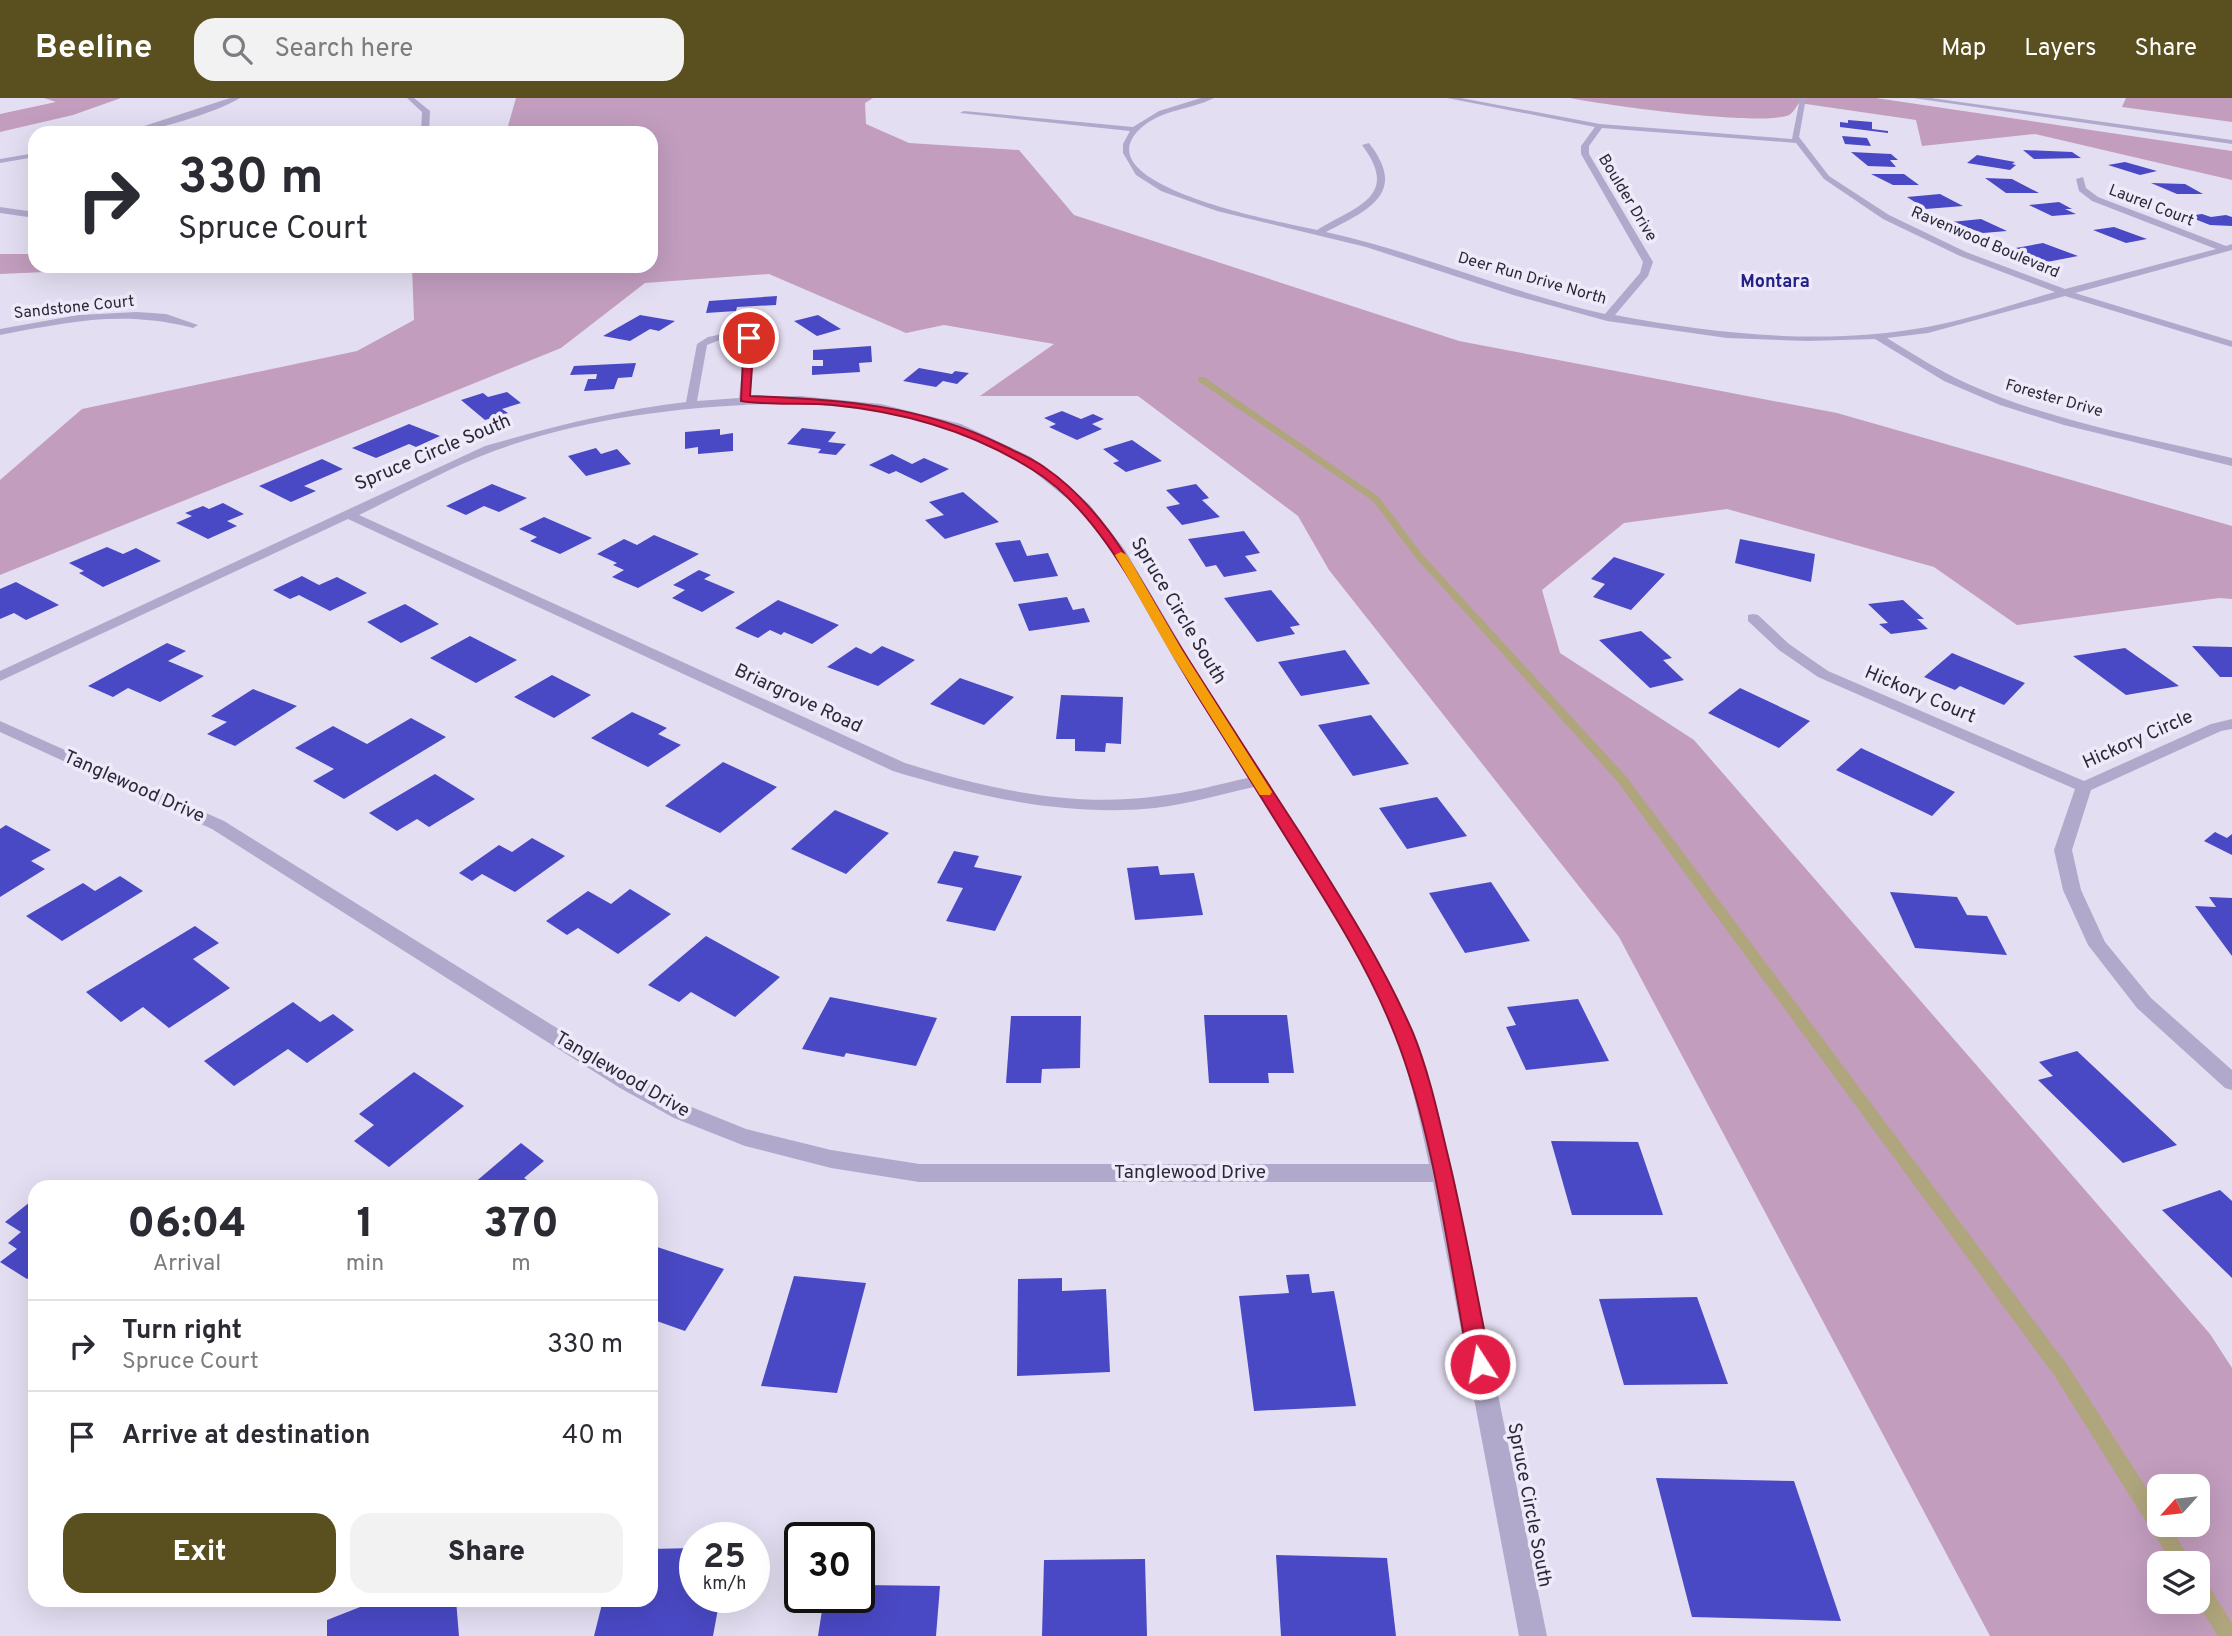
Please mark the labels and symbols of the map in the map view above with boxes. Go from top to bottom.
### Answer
street label: Boulder Drive [1593,151,1661,245]
street label: Laurel Court [2105,181,2197,231]
street label: Ravenwood Boulevard [1908,203,2062,283]
street label: Deer Run Drive North [1455,248,1609,310]
district label: Montara [1740,271,1810,294]
street label: Sandstone Court [13,292,135,324]
pin [719,308,779,368]
street label: Forester Drive [2003,376,2105,422]
street label: Spruce Circle South [351,409,515,497]
street label: Spruce Circle South [1125,533,1231,689]
street label: Briargrove Road [730,659,866,739]
street label: Hickory Court [1861,661,1979,729]
street label: Hickory Circle [2079,705,2197,775]
street label: Tanglewood Drive [60,745,208,829]
street label: Tanglewood Drive [550,1027,694,1123]
street label: Tanglewood Drive [1114,1161,1266,1185]
position arrow [1443,1327,1517,1401]
street label: Spruce Circle South [1501,1421,1557,1589]
north arrow [2147,1474,2210,1536]
speed limit sign: 30 [784,1522,875,1613]

